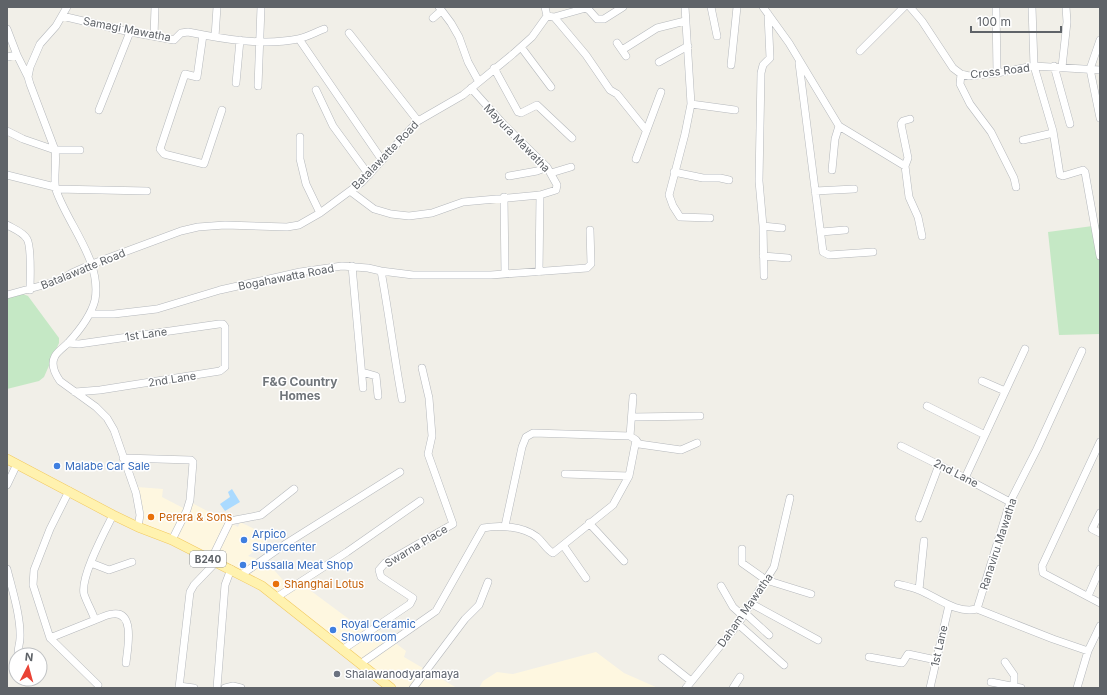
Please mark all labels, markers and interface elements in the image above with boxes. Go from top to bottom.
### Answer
scale bar [971,8,1061,34]
street label: Samagi Mawatha [82,14,172,44]
text: 100 m [977,14,1011,29]
street label: Cross Road [969,60,1031,82]
street label: Mayura Mawatha [481,101,553,175]
street label: Batalawatte Road [349,118,421,192]
street label: Batalawatte Road [39,246,127,292]
street label: Bogahawatta Road [237,261,335,293]
street label: 1st Lane [124,324,168,344]
street label: 2nd Lane [147,368,197,390]
district label: F&G Country Homes [263,374,338,403]
street label: 2nd Lane [931,456,981,490]
place label: Malabe Car Sale [65,459,150,473]
marker: Malabe Car Sale [52,461,62,471]
street label: Ranaviru Mawatha [977,496,1019,592]
place label: Perera & Sons [159,510,232,524]
marker: Perera & Sons [146,512,156,522]
street label: Swarna Place [382,522,450,570]
place label: Arpico Supercenter [252,527,316,554]
marker: Arpico Supercenter [239,535,249,545]
road number: B240 [190,551,226,567]
place label: Pussalla Meat Shop [251,558,353,572]
marker: Pussalla Meat Shop [238,560,248,570]
street label: Daham Mawatha [714,570,776,650]
place label: Shanghai Lotus [284,577,364,591]
marker: Shanghai Lotus [271,579,281,589]
place label: Royal Ceramic Showroom [341,617,416,644]
street label: 1st Lane [927,624,951,668]
marker: Royal Ceramic Showroom [328,625,338,635]
north arrow [8,647,48,687]
text: N [24,650,34,664]
place label: Shalawanodyaramaya [345,667,459,681]
marker: Shalawanodyaramaya [332,669,342,679]

